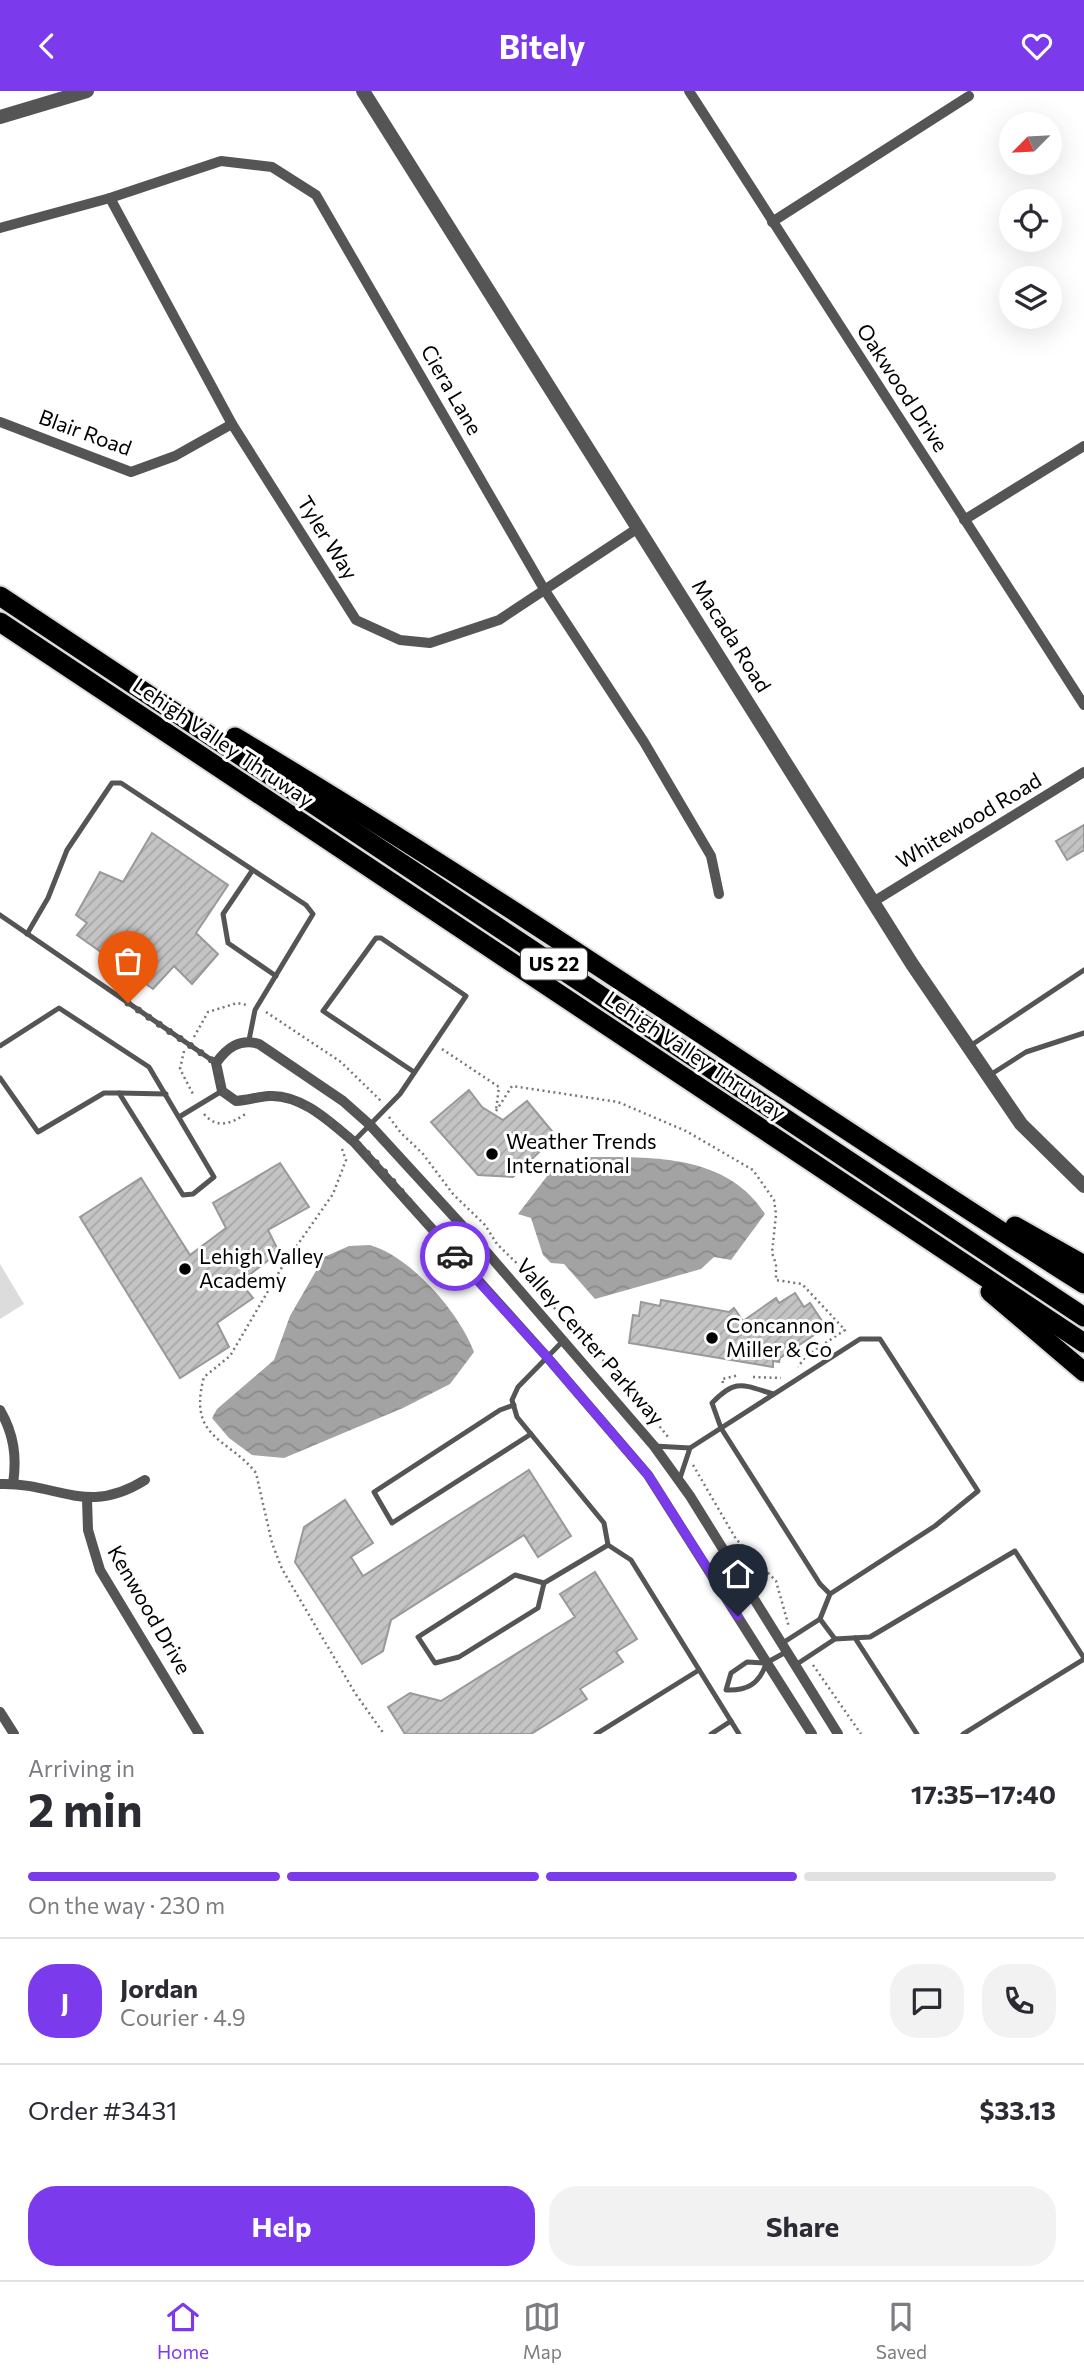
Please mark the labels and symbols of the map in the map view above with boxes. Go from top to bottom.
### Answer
north arrow [999,112,1062,175]
street label: Oakwood Drive [852,318,954,456]
street label: Ciera Lane [416,340,488,439]
street label: Blair Road [36,403,135,460]
street label: Tyler Way [293,491,364,584]
street label: Macada Road [688,574,777,696]
street label: Lehigh Valley Thruway [129,672,319,812]
street label: Whitewood Road [891,767,1045,873]
pin [98,931,158,1003]
road number: US 22 [521,949,587,979]
street label: Lehigh Valley Thruway [601,985,791,1125]
place label: Weather Trends International [506,1128,657,1177]
marker: Weather Trends International [484,1146,500,1162]
courier [420,1221,490,1291]
place label: Lehigh Valley Academy [199,1243,324,1292]
street label: Valley Center Parkway [512,1253,670,1429]
marker: Lehigh Valley Academy [177,1261,193,1277]
place label: Concannon Miller & Co [726,1312,835,1361]
marker: Concannon Miller & Co [704,1330,720,1346]
street label: Kenwood Drive [103,1540,197,1678]
pin [708,1544,768,1616]

